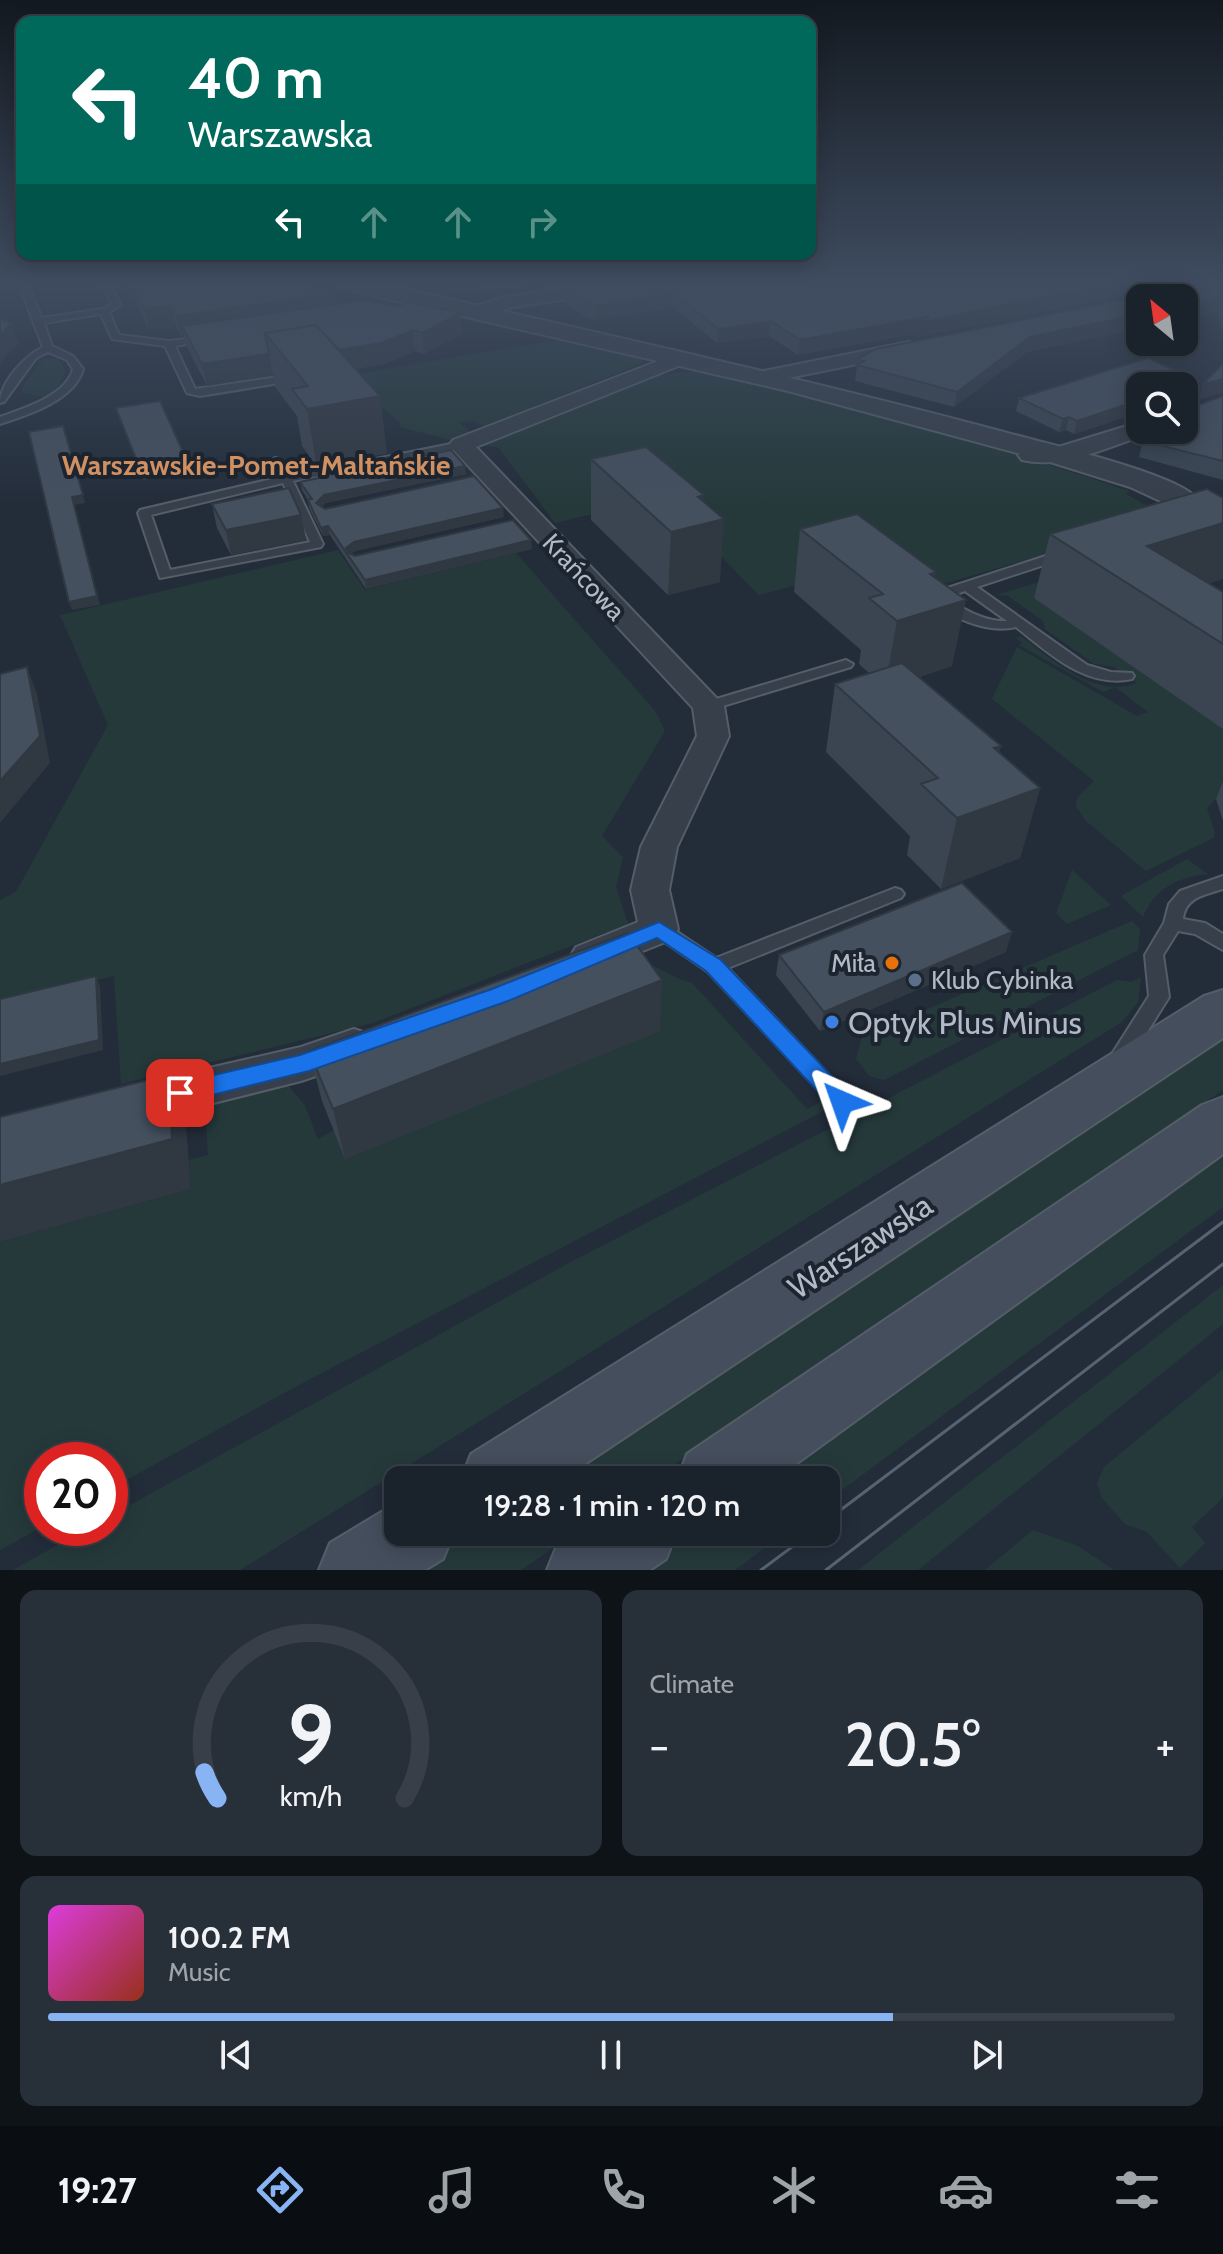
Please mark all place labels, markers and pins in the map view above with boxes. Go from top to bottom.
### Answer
place label: Miła [831,947,877,979]
marker: Miła [883,954,901,972]
place label: Klub Cybinka [931,964,1074,996]
marker: Klub Cybinka [906,971,924,989]
place label: Optyk Plus Minus [848,1003,1082,1042]
marker: Optyk Plus Minus [823,1013,841,1031]
pin [146,1059,214,1127]

